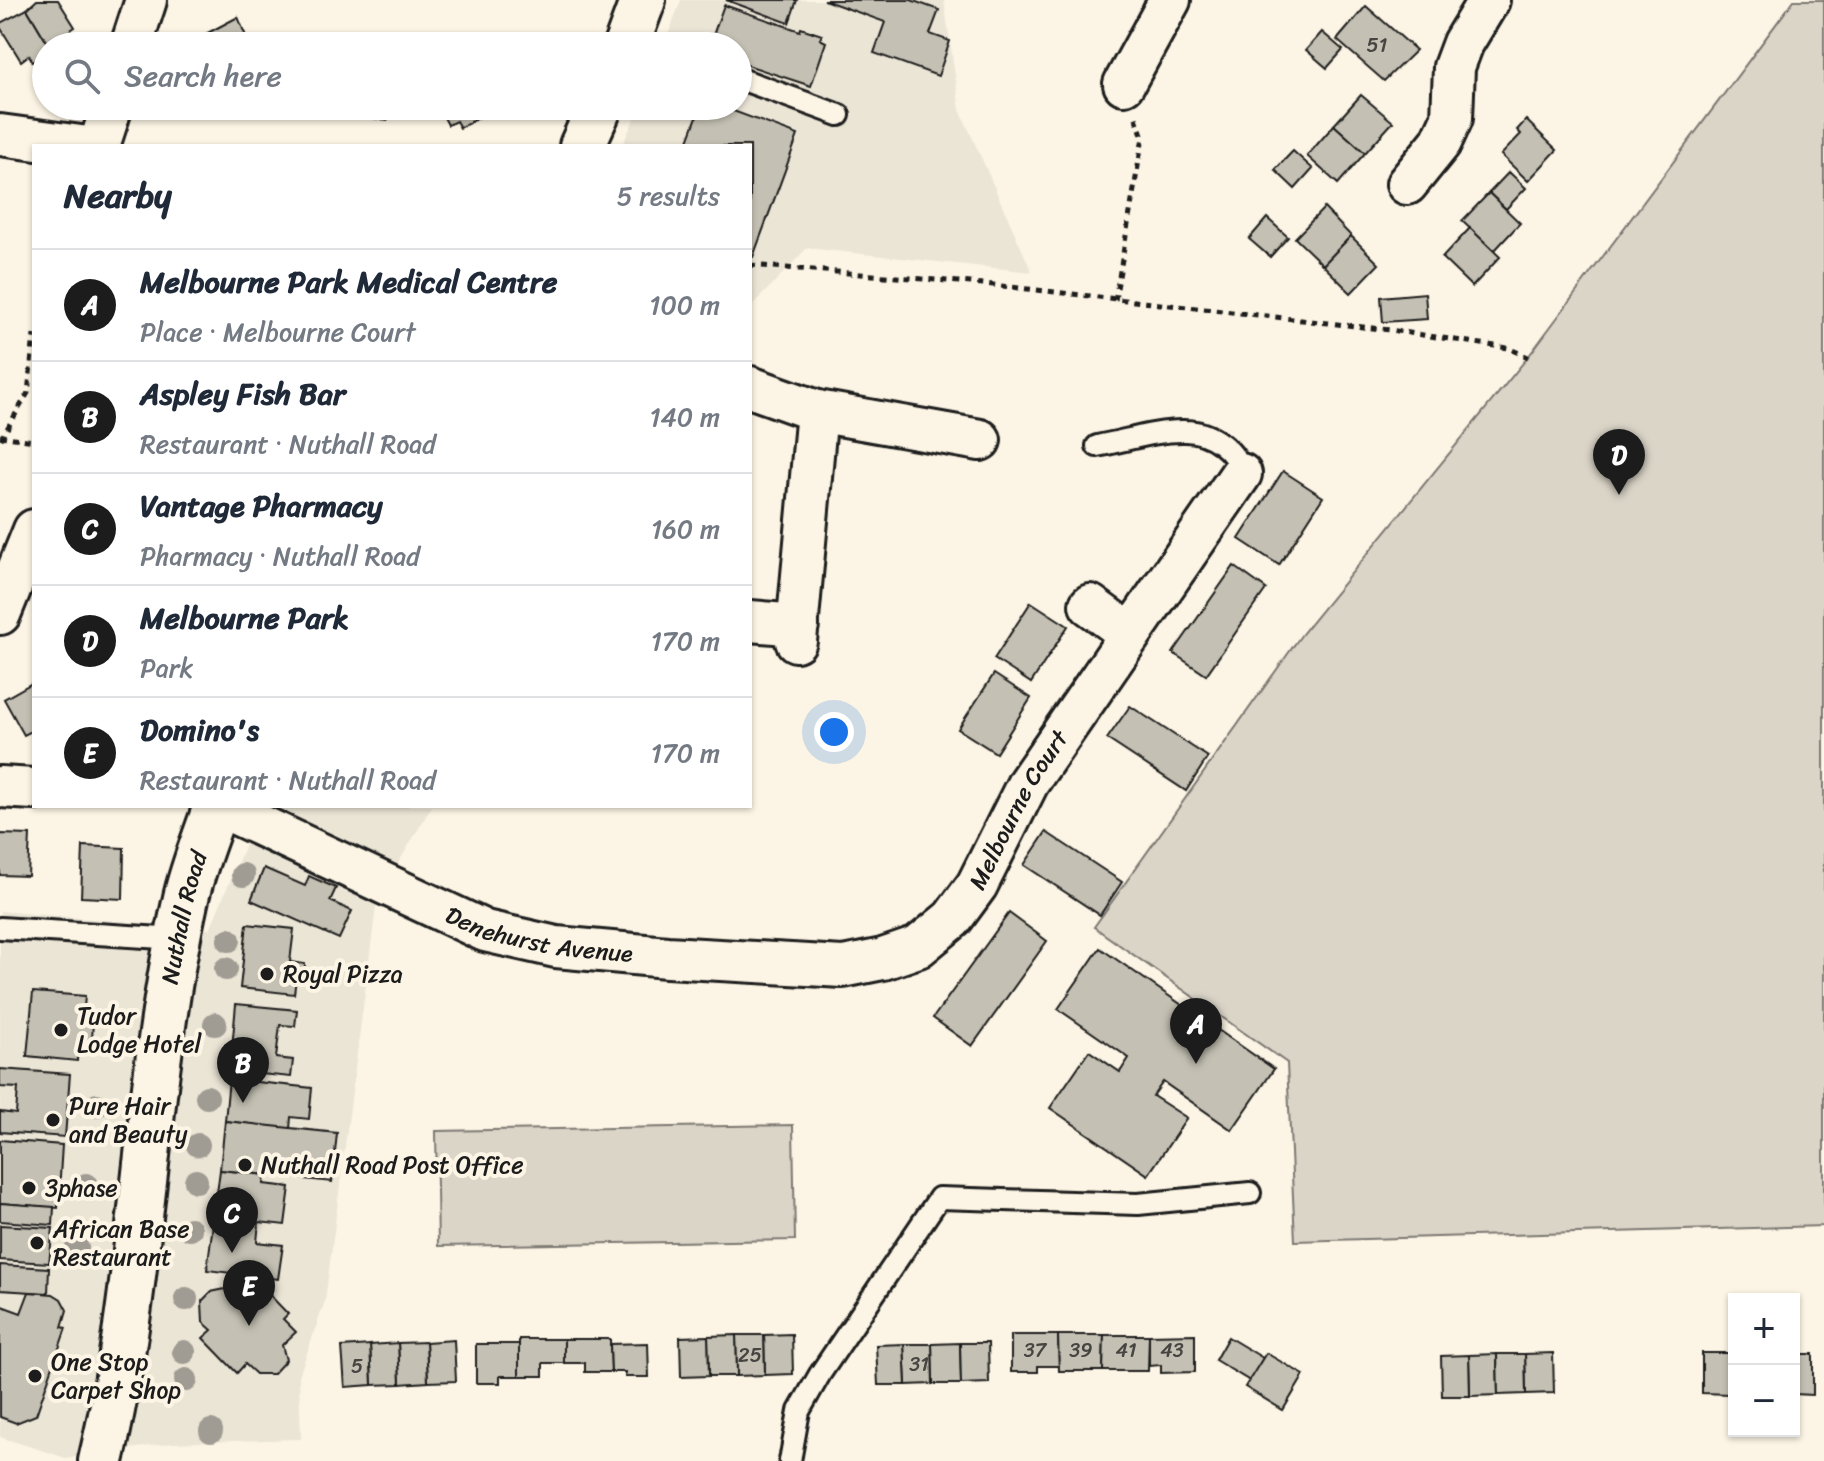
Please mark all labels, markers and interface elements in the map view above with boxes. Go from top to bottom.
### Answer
house number: 51 [1367,28,1387,63]
search box [32,32,752,120]
text: Search here [124,49,282,103]
icon: search [60,54,104,98]
text: Nearby [64,166,172,226]
text: 5 results [617,173,720,219]
text: Melbourne Park Medical Centre [140,255,558,309]
text: A [81,282,99,328]
text: 100 m [649,282,720,328]
text: Place · Melbourne Court [140,309,415,355]
text: Aspley Fish Bar [140,367,345,421]
text: B [82,394,98,440]
text: 140 m [649,394,720,440]
text: Restaurant · Nuthall Road [140,421,436,467]
pin: D [1593,429,1645,495]
text: Vantage Pharmacy [140,479,382,533]
text: C [82,506,98,552]
text: 160 m [651,506,720,552]
text: Pharmacy · Nuthall Road [140,533,420,579]
text: Melbourne Park [140,591,349,645]
text: D [82,618,98,664]
text: 170 m [651,618,720,664]
text: Park [140,645,193,691]
text: Domino's [140,703,259,757]
your location [814,712,854,752]
street label: Melbourne Court [957,720,1080,897]
text: E [83,730,97,776]
text: 170 m [651,730,720,776]
text: Restaurant · Nuthall Road [140,757,436,803]
street label: Nuthall Road [149,844,220,988]
street label: Denehurst Avenue [438,894,635,975]
place label: Royal Pizza [283,953,403,995]
marker: Royal Pizza [258,965,276,983]
place label: Tudor Lodge Hotel [77,995,203,1065]
pin: A [1170,998,1222,1064]
marker: Tudor Lodge Hotel [52,1021,70,1039]
pin: B [217,1037,269,1103]
place label: Pure Hair and Beauty [69,1085,188,1155]
marker: Pure Hair and Beauty [44,1111,62,1129]
place label: Nuthall Road Post Office [261,1144,524,1186]
marker: Nuthall Road Post Office [236,1156,254,1174]
place label: 3phase [45,1167,118,1209]
marker: 3phase [20,1179,38,1197]
pin: C [206,1187,258,1253]
place label: African Base Restaurant [52,1208,190,1278]
marker: African Base Restaurant [28,1234,46,1252]
pin: E [223,1260,275,1326]
map controls [1728,1293,1800,1437]
button: + [1728,1293,1800,1365]
house number: 37 [1024,1333,1048,1368]
house number: 39 [1069,1333,1093,1368]
house number: 41 [1115,1333,1137,1368]
house number: 43 [1160,1333,1184,1368]
house number: 25 [738,1338,762,1373]
place label: One Stop Carpet Shop [51,1341,181,1411]
house number: 31 [909,1347,929,1382]
house number: 5 [351,1349,363,1384]
button: − [1728,1365,1800,1437]
marker: One Stop Carpet Shop [26,1367,44,1385]

